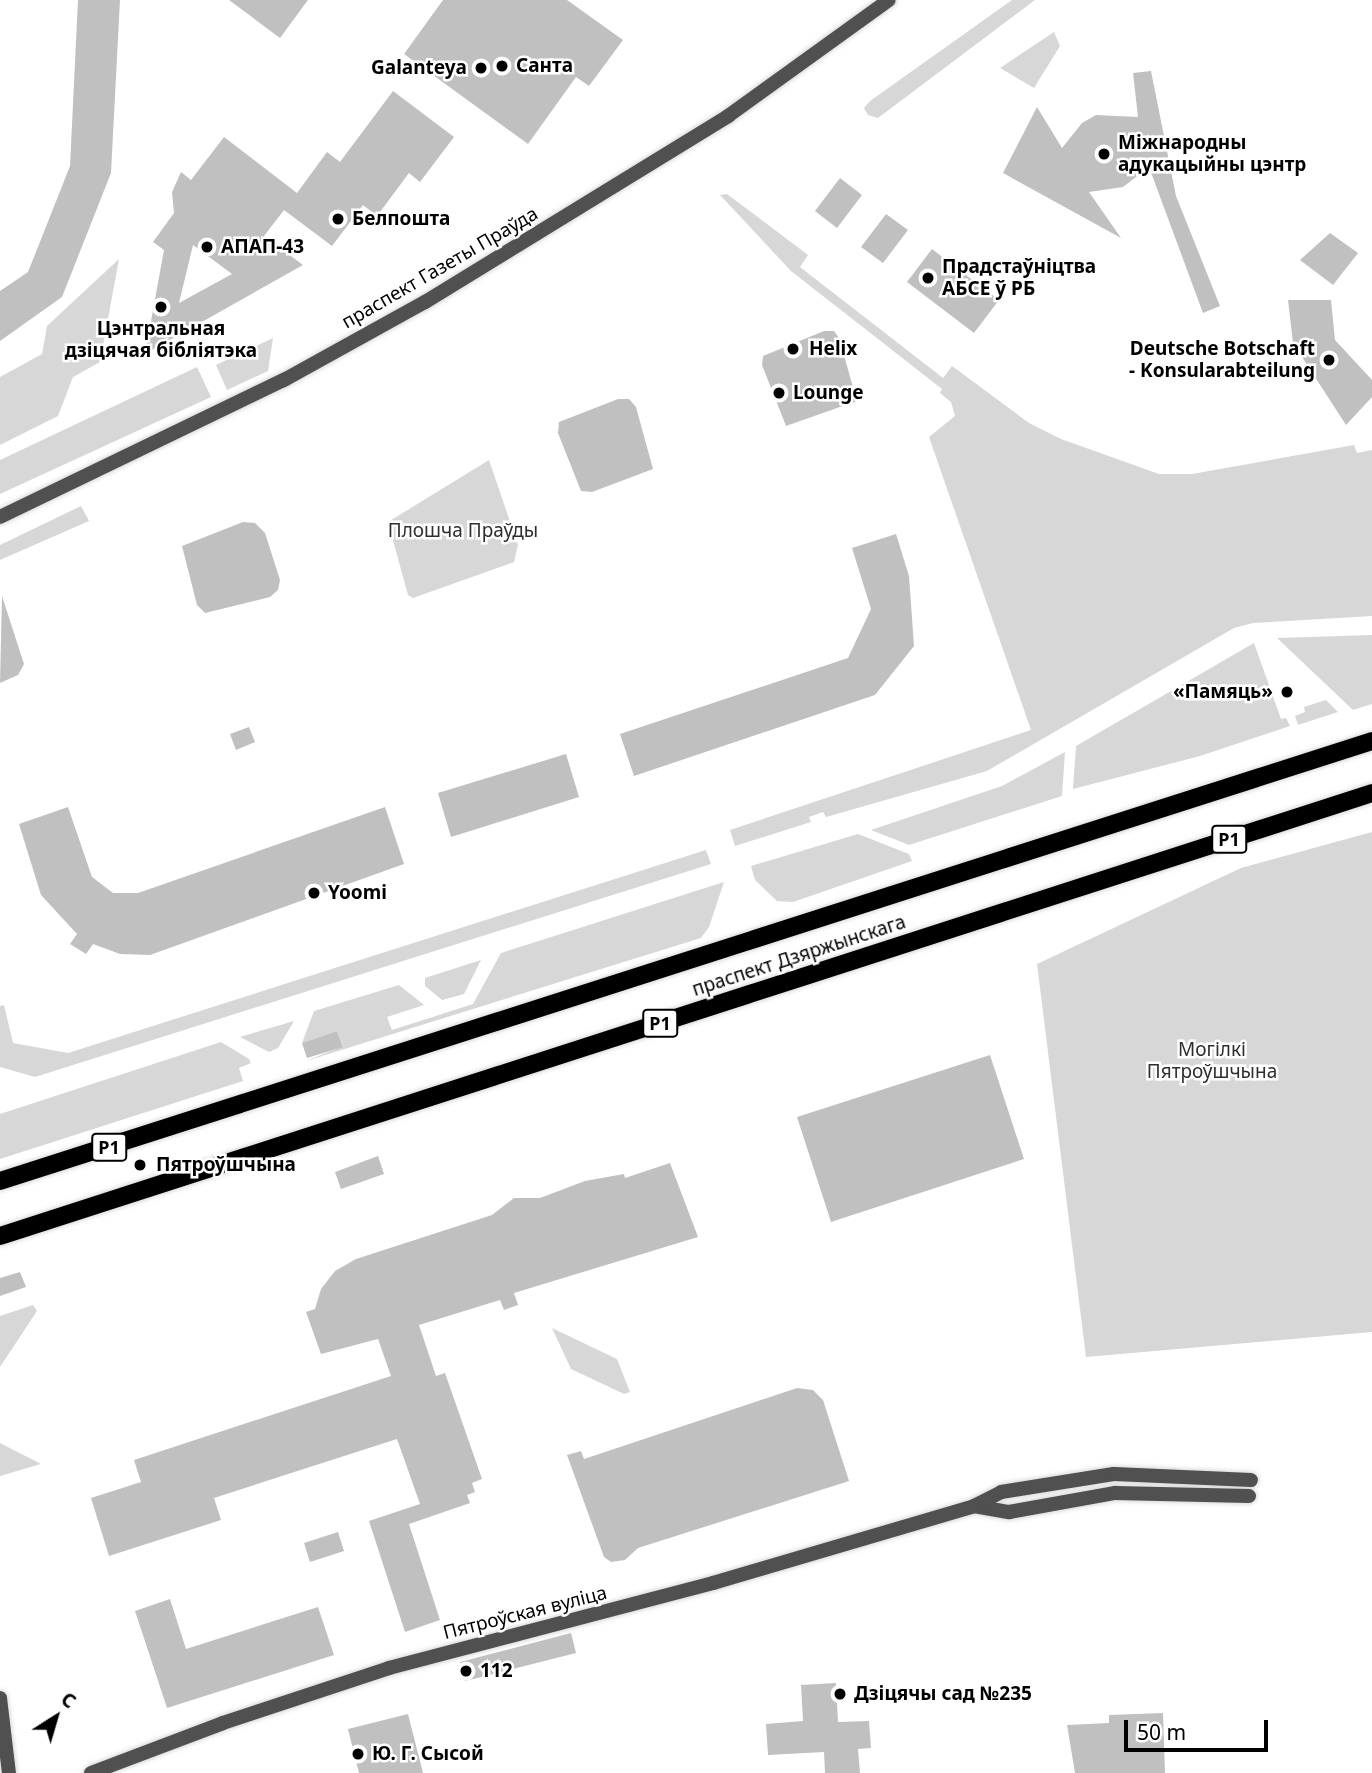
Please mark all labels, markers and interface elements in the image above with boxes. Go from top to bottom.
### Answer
place label: Санта [516,55,573,77]
place label: Galanteya [371,57,467,79]
marker: Санта [494,58,510,74]
marker: Galanteya [473,60,489,76]
place label: Міжнародны адукацыйны цэнтр [1118,132,1306,176]
marker: Міжнародны адукацыйны цэнтр [1096,146,1112,162]
street label: праспект Газеты Праўда [338,202,542,334]
place label: Белпошта [352,208,450,230]
marker: Белпошта [330,211,346,227]
place label: АПАП-43 [221,236,304,258]
marker: АПАП-43 [199,239,215,255]
place label: Прадстаўніцтва АБСЕ ў РБ [942,256,1096,300]
marker: Прадстаўніцтва АБСЕ ў РБ [920,270,936,286]
marker: Цэнтральная дзіцячая бібліятэка [153,299,169,315]
place label: Цэнтральная дзіцячая бібліятэка [65,318,257,362]
place label: Helix [809,338,857,360]
place label: Deutsche Botschaft - Konsularabteilung [1129,338,1315,382]
marker: Helix [783,339,803,359]
marker: Deutsche Botschaft - Konsularabteilung [1321,352,1337,368]
place label: Lounge [793,382,864,404]
marker: Lounge [771,385,787,401]
park label: Плошча Праўды [388,520,538,542]
place label: «Памяць» [1173,681,1273,703]
marker: «Памяць» [1279,684,1295,700]
road number: Р1 [1210,824,1248,854]
place label: Yoomi [328,882,387,904]
marker: Yoomi [306,885,322,901]
street label: праспект Дзяржынскага [689,911,909,1001]
road number: Р1 [641,1008,679,1038]
park label: Могілкі Пятроўшчына [1147,1039,1277,1083]
road number: Р1 [90,1132,128,1162]
place label: Пятроўшчына [156,1154,296,1176]
marker: Пятроўшчына [130,1155,150,1175]
street label: Пятроўская вуліца [441,1582,609,1644]
place label: 112 [480,1660,513,1682]
marker: 112 [458,1663,474,1679]
north arrow [21,1682,91,1752]
place label: Дзіцячы сад №235 [854,1683,1032,1705]
text: С [56,1686,81,1714]
marker: Дзіцячы сад №235 [832,1686,848,1702]
scale bar [1127,1706,1270,1750]
text: 50 m [1137,1718,1186,1746]
place label: Ю. Г. Сысой [372,1743,484,1765]
marker: Ю. Г. Сысой [350,1746,366,1762]

